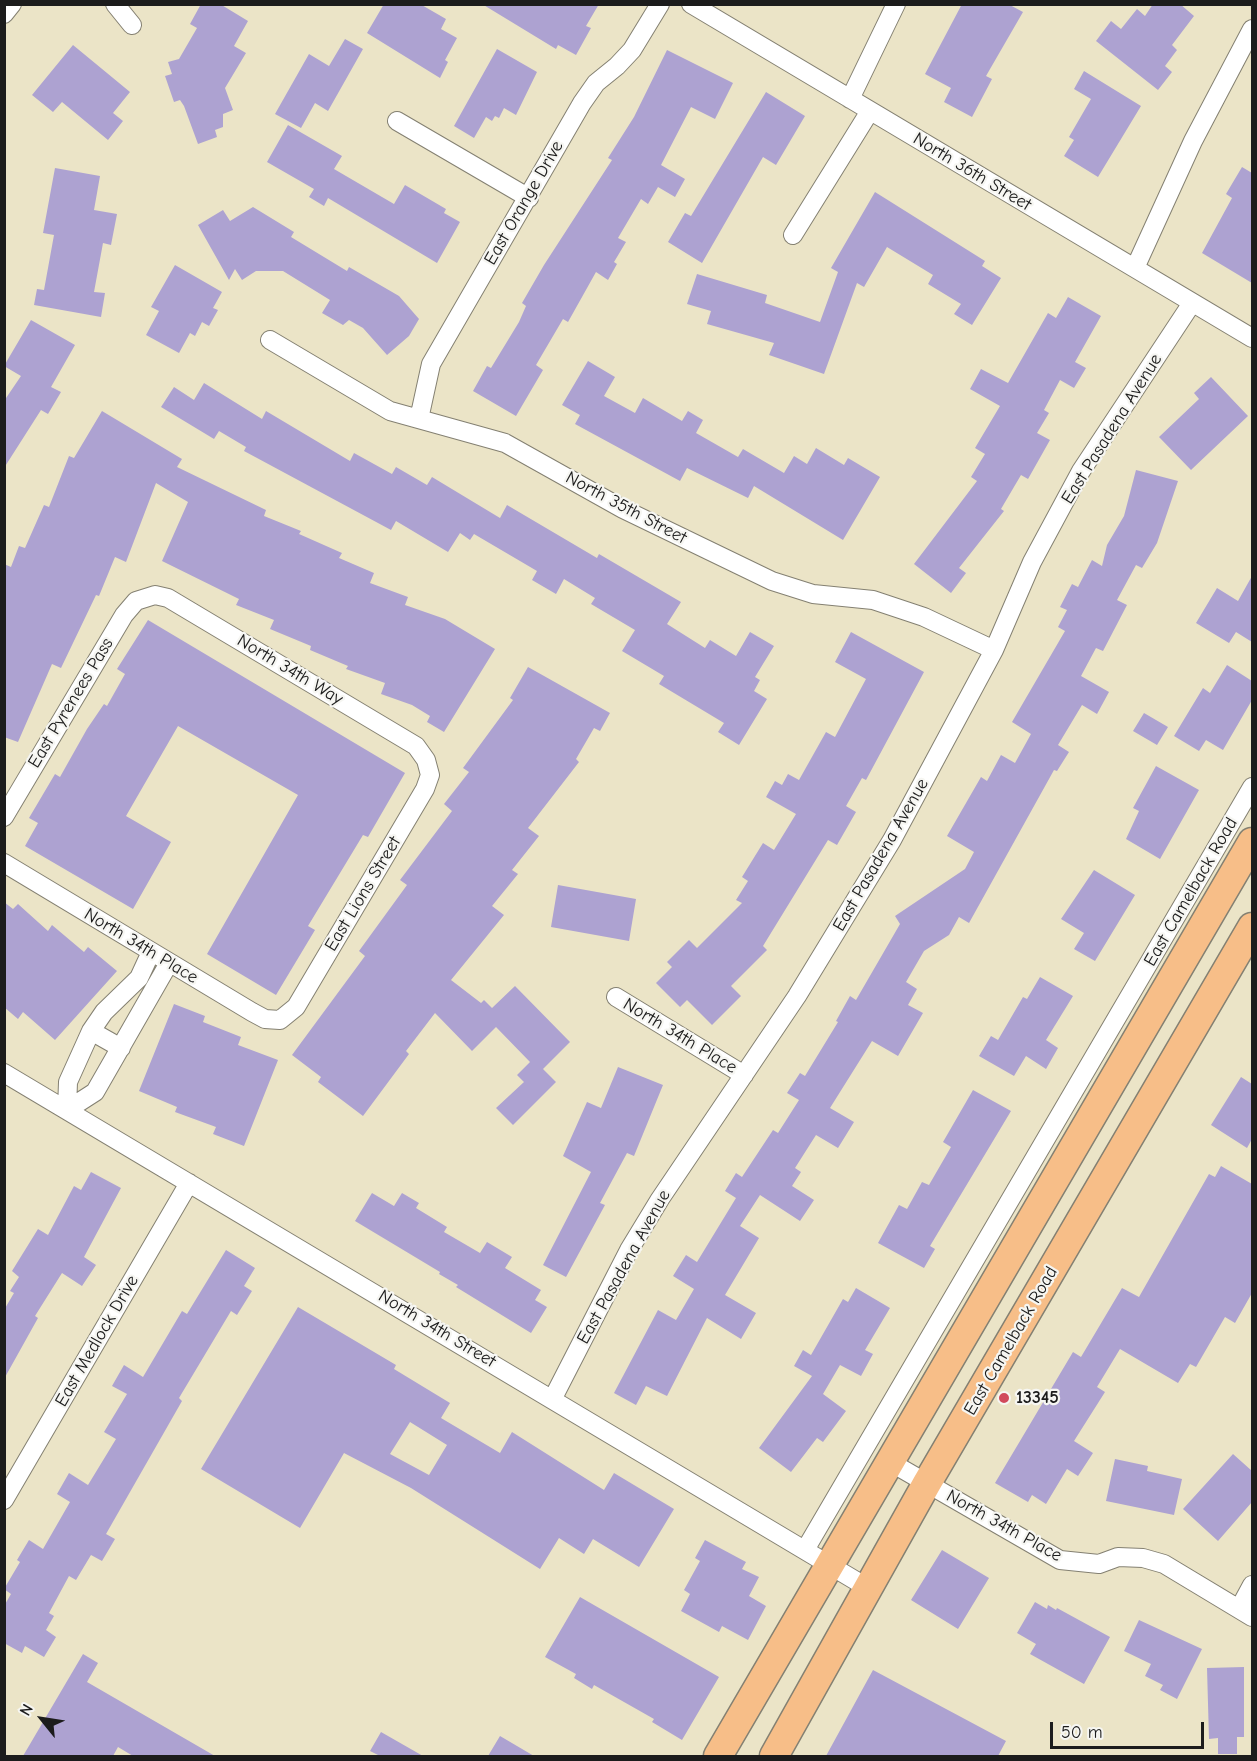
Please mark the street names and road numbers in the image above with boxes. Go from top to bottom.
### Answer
street label: North 36th Street [909,128,1035,216]
street label: East Orange Drive [480,137,568,269]
street label: East Pasadena Avenue [1057,350,1167,508]
street label: North 35th Street [562,467,690,549]
street label: North 34th Way [233,630,347,710]
street label: East Pyrenees Pass [24,634,118,772]
street label: East Pasadena Avenue [828,775,934,935]
street label: East Camelback Road [1140,814,1242,970]
street label: East Lions Street [320,833,406,955]
street label: North 34th Place [80,904,202,988]
street label: North 34th Place [619,994,741,1078]
street label: East Pasadena Avenue [573,1186,675,1348]
street label: East Camelback Road [960,1263,1062,1419]
street label: East Medlock Drive [51,1272,143,1410]
street label: North 34th Street [374,1285,500,1373]
street label: North 34th Place [942,1485,1066,1567]

